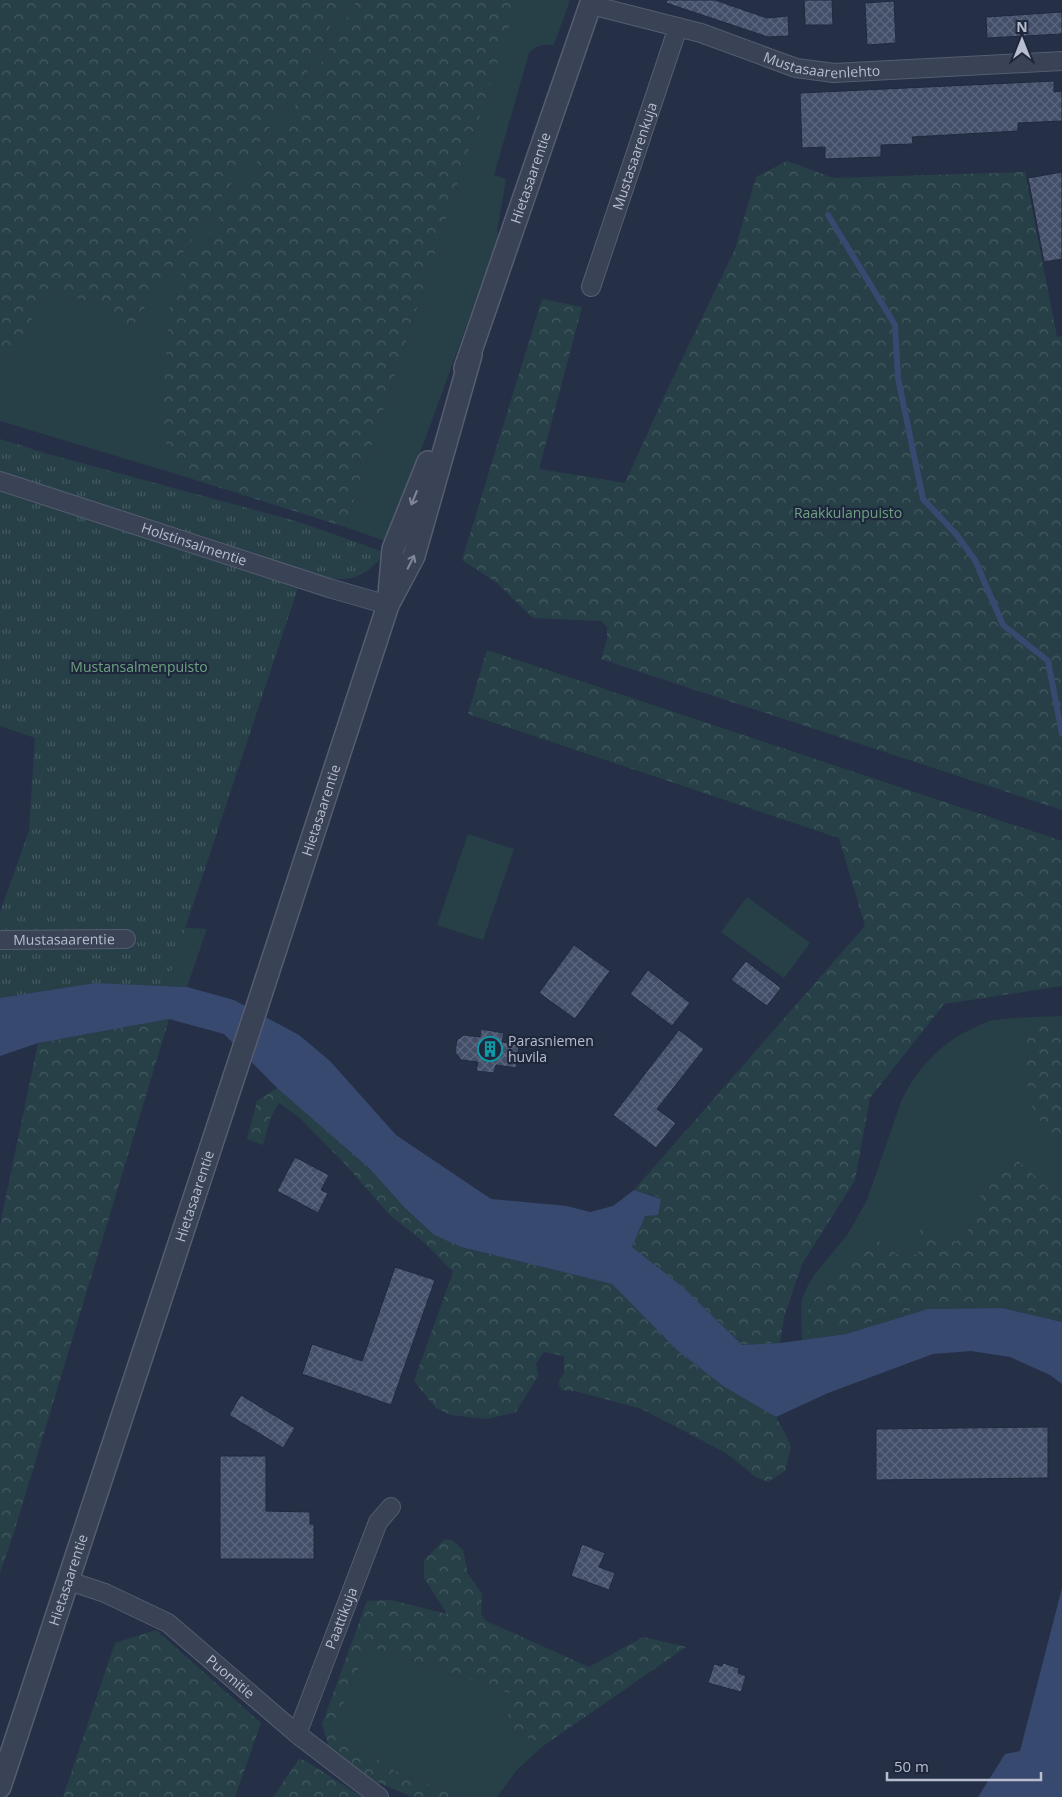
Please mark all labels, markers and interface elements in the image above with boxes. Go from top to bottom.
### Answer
north arrow [997,15,1047,65]
text: N [1016,17,1028,36]
street label: Mustasaarenlehto [761,47,881,82]
street label: Mustasaarenkuja [607,100,661,212]
street label: Hietasaarentie [506,130,555,226]
one-way arrow [409,490,418,505]
park label: Raakkulanpuisto [794,503,902,522]
street label: Holstinsalmentie [139,518,249,570]
one-way arrow [407,555,416,570]
park label: Mustansalmenpuisto [70,657,208,676]
street label: Hietasaarentie [297,762,344,859]
street label: Mustasaarentie [13,929,115,949]
place label: Parasniemen huvila [508,1031,594,1066]
building icon: Parasniemen huvila [477,1036,503,1062]
street label: Hietasaarentie [170,1148,218,1244]
street label: Hietasaarentie [44,1531,92,1628]
street label: Paattikuja [320,1584,361,1652]
street label: Puomitie [202,1650,259,1703]
scale bar [887,1750,1041,1782]
text: 50 m [894,1756,929,1776]

